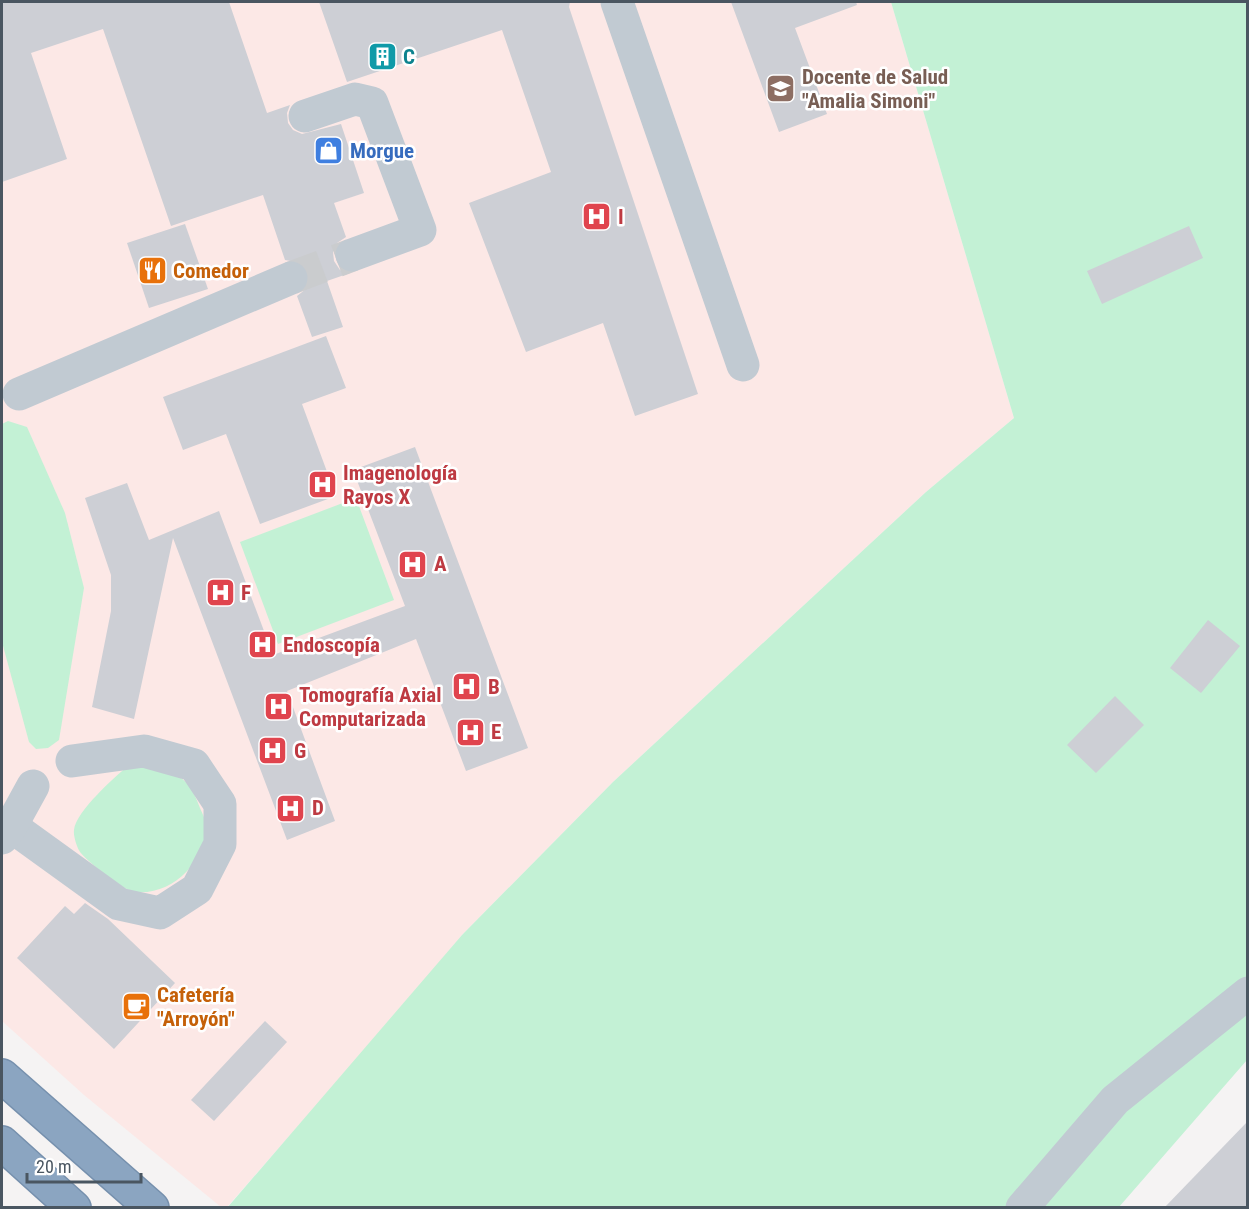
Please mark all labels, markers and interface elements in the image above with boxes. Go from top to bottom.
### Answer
building icon: C [366,41,398,73]
place label: C [403,45,415,69]
place label: Docente de Salud "Amalia Simoni" [802,65,948,113]
school or university icon: Docente de Salud "Amalia Simoni" [765,73,797,105]
shop icon: Morgue [313,135,345,167]
place label: Morgue [350,139,414,163]
hospital icon: I [581,201,613,233]
place label: I [618,205,624,229]
restaurant icon: Comedor [136,255,168,287]
place label: Comedor [173,259,249,283]
place label: Imagenología Rayos X [343,461,457,509]
hospital icon: Imagenología Rayos X [306,469,338,501]
hospital icon: A [397,548,429,580]
place label: A [434,552,447,576]
hospital icon: F [204,577,236,609]
place label: F [241,581,251,605]
hospital icon: Endoscopía [246,629,278,661]
place label: Endoscopía [283,633,380,657]
hospital icon: B [451,671,483,703]
place label: B [488,675,500,699]
place label: Tomografía Axial Computarizada [299,683,442,731]
hospital icon: Tomografía Axial Computarizada [262,691,294,723]
hospital icon: E [454,716,486,748]
place label: E [491,720,501,744]
hospital icon: G [257,735,289,767]
place label: G [294,739,306,763]
hospital icon: D [275,792,307,824]
place label: D [312,796,324,820]
place label: Cafetería "Arroyón" [157,983,235,1031]
cafe icon: Cafetería "Arroyón" [120,991,152,1023]
scale bar [27,1146,141,1184]
text: 20 m [36,1156,71,1177]

